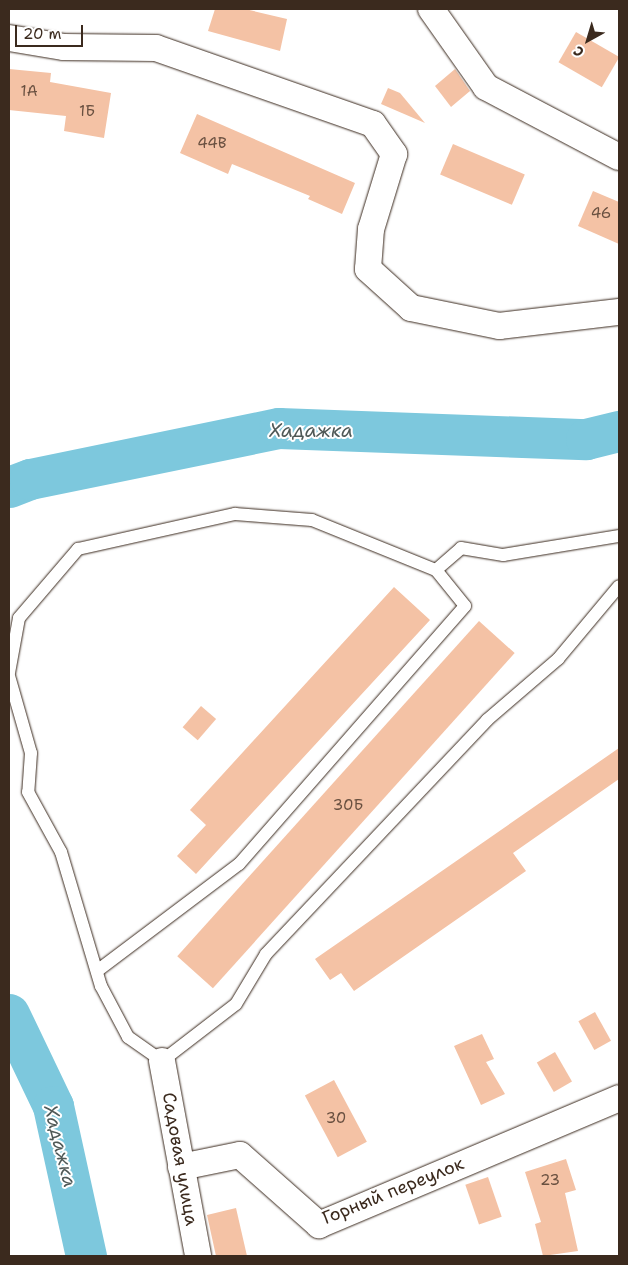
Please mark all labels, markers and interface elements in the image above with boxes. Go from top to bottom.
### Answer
scale bar [18,15,85,47]
north arrow [563,15,613,65]
text: 20 m [23,24,62,44]
text: С [570,42,588,61]
house number: 1А [20,83,38,101]
house number: 1Б [79,103,95,121]
house number: 44В [197,135,227,153]
house number: 46 [591,205,611,223]
water label: Хадажка [269,420,353,442]
house number: 30Б [333,797,363,815]
street label: Садовая улица [158,1091,202,1227]
water label: Хадажка [39,1103,81,1189]
house number: 30 [326,1110,346,1128]
street label: Горный переулок [319,1153,467,1229]
house number: 23 [540,1172,560,1190]

